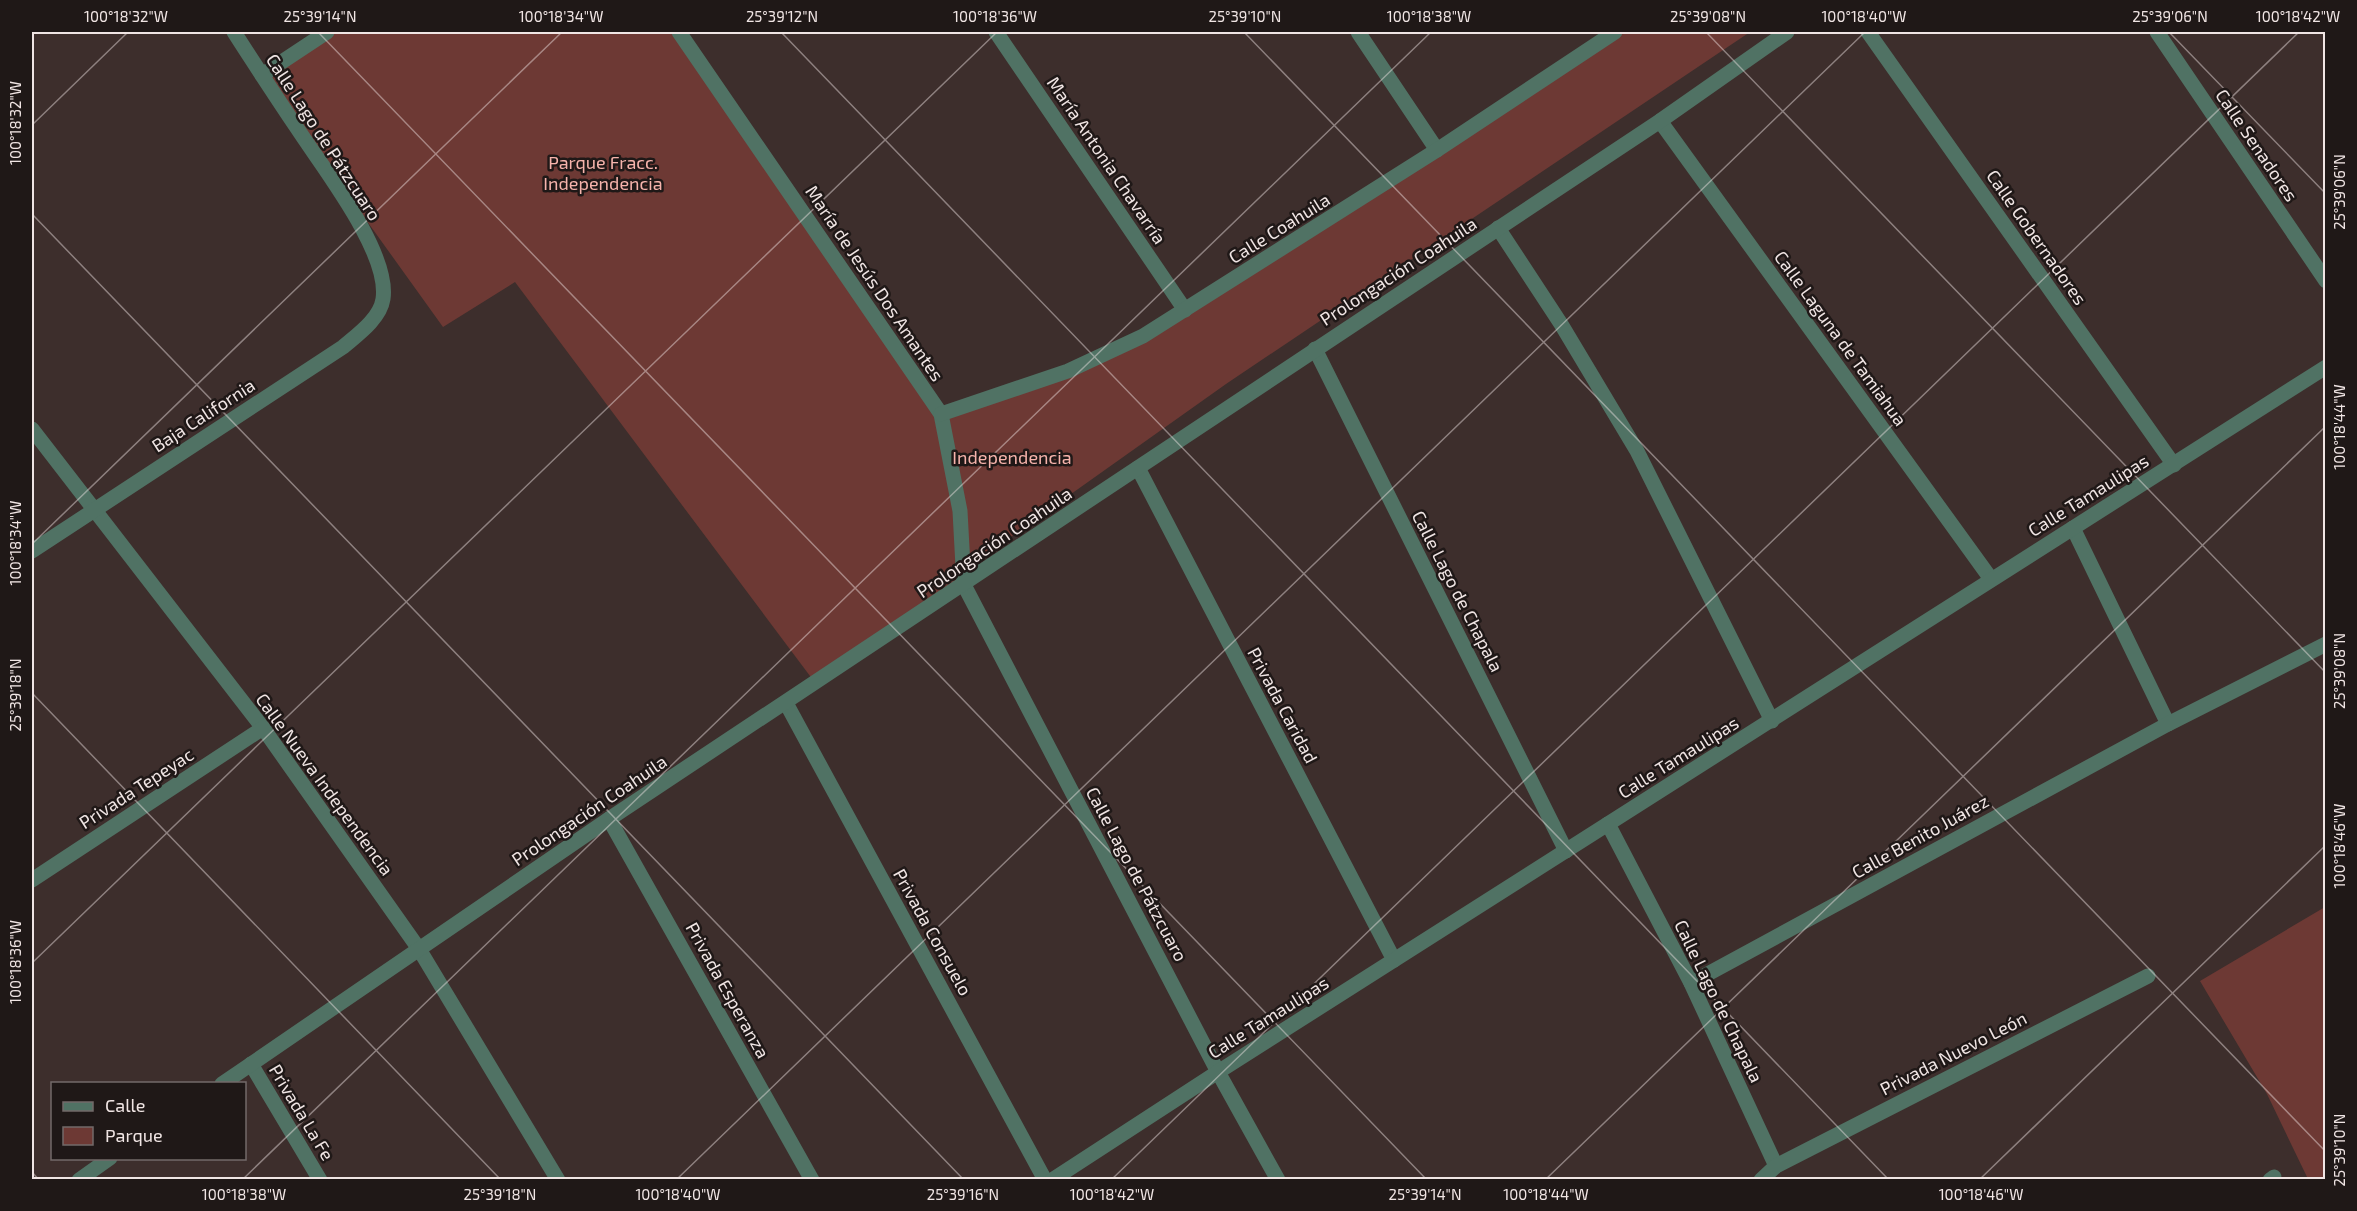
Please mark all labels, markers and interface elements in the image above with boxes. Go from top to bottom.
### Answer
text: 100°18'32"W [84,7,168,25]
text: 25°39'14"N [284,7,356,25]
text: 100°18'34"W [519,7,603,25]
text: 25°39'12"N [746,7,818,25]
text: 100°18'36"W [953,7,1037,25]
text: 25°39'10"N [1209,7,1281,25]
text: 100°18'38"W [1387,7,1471,25]
text: 25°39'08"N [1670,7,1746,25]
text: 100°18'40"W [1821,7,1907,25]
text: 25°39'06"N [2132,7,2208,25]
text: 100°18'42"W [2256,7,2340,25]
street label: Calle Lago de Pátzcuaro [262,49,386,225]
street label: María Antonia Chavarría [1043,72,1171,248]
text: 100°18'32"W [6,81,24,165]
street label: Calle Senadores [2211,85,2303,205]
park label: Parque Fracc. Independencia [543,151,663,194]
text: 25°39'06"N [2330,154,2348,230]
street label: Calle Gobernadores [1982,165,2092,309]
street label: María de Jesús Dos Amantes [801,181,949,385]
street label: Calle Coahuila [1224,188,1334,268]
street label: Prolongación Coahuila [1316,212,1480,330]
street label: Calle Laguna de Tamiahua [1770,246,1912,430]
street label: Baja California [147,374,259,456]
text: 100°18'44"W [2330,384,2348,470]
park label: Independencia [952,446,1072,468]
street label: Calle Tamaulipas [2024,449,2152,541]
street label: Prolongación Coahuila [912,482,1076,602]
text: 100°18'34"W [6,501,24,585]
street label: Calle Lago de Chapala [1408,507,1508,675]
text: 25°39'08"N [2330,633,2348,709]
street label: Privada Caridad [1243,643,1323,767]
text: 25°39'18"N [6,659,24,731]
street label: Calle Nueva Independencia [252,689,398,879]
street label: Calle Tamaulipas [1614,711,1742,803]
street label: Privada Tepeyac [75,743,197,833]
street label: Prolongación Coahuila [507,750,671,870]
street label: Calle Lago de Pátzcuaro [1082,783,1192,965]
street label: Calle Benito Juárez [1848,789,1992,883]
text: 100°18'46"W [2330,804,2348,888]
street label: Privada Consuelo [889,865,977,999]
street label: Calle Lago de Chapala [1670,916,1768,1086]
street label: Privada Esperanza [682,918,774,1062]
text: 100°18'36"W [6,920,24,1004]
street label: Calle Tamaulipas [1204,971,1332,1063]
street label: Privada Nuevo León [1876,1007,2030,1099]
street label: Privada La Fe [265,1060,339,1164]
legend [51,1082,246,1160]
text: Calle [105,1094,146,1116]
text: 25°39'10"N [2330,1114,2348,1186]
text: Parque [105,1124,163,1146]
text: 100°18'38"W [202,1185,286,1203]
text: 25°39'18"N [464,1185,536,1203]
text: 100°18'40"W [635,1185,721,1203]
text: 25°39'16"N [927,1185,999,1203]
text: 100°18'42"W [1070,1185,1154,1203]
text: 25°39'14"N [1389,1185,1461,1203]
text: 100°18'44"W [1503,1185,1589,1203]
text: 100°18'46"W [1939,1185,2023,1203]

